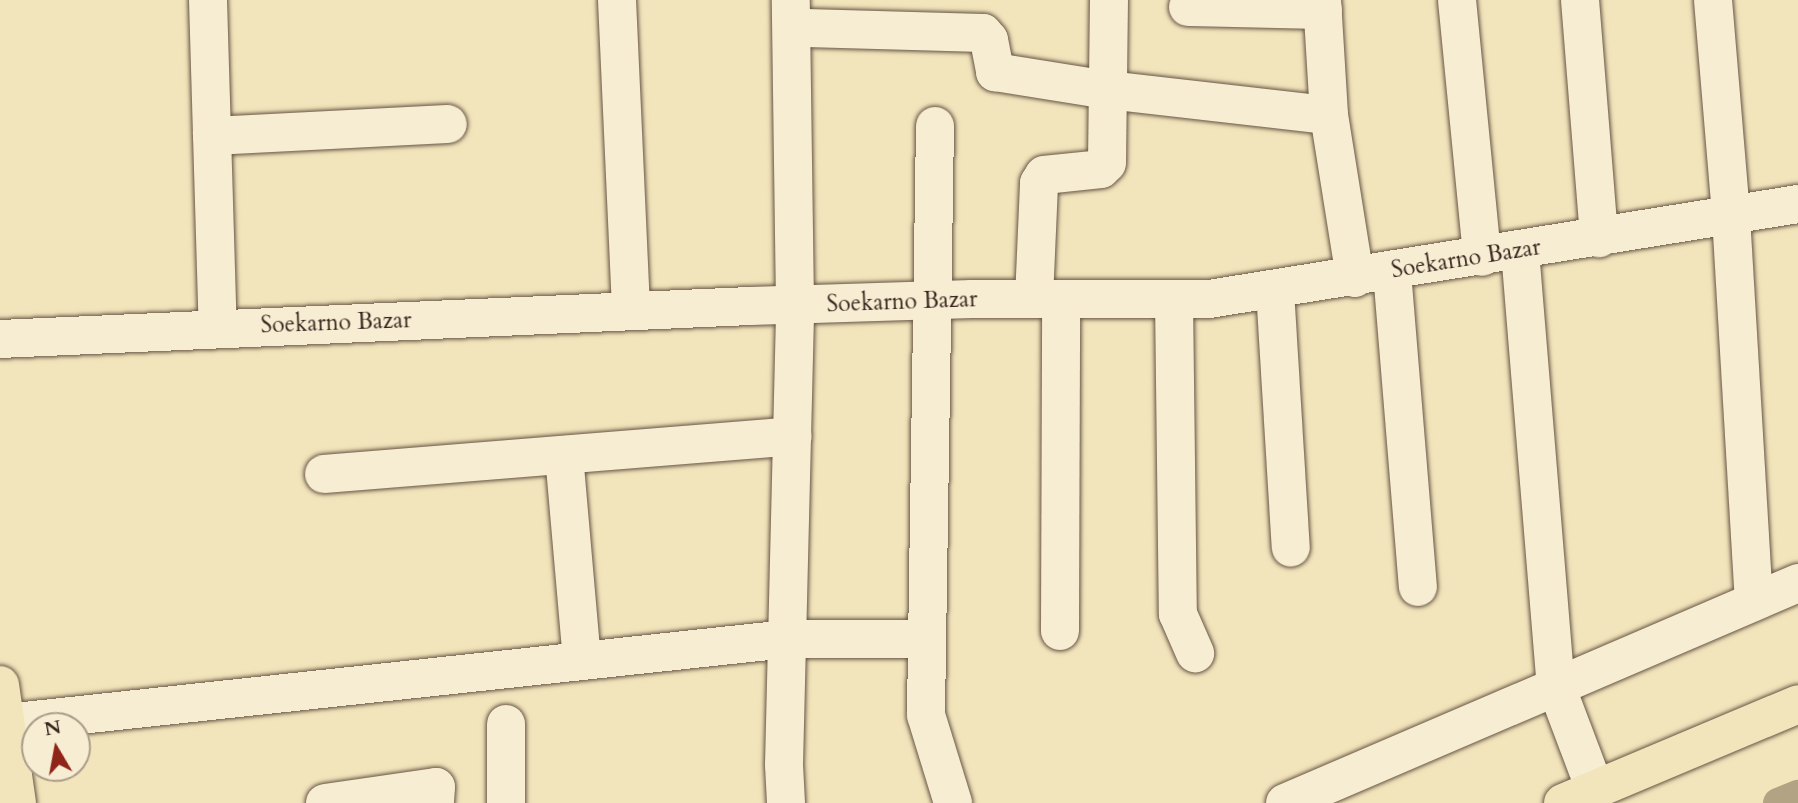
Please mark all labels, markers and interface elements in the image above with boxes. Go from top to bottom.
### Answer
street label: Soekarno Bazar [1389,234,1543,284]
street label: Soekarno Bazar [826,286,978,318]
street label: Soekarno Bazar [260,307,412,339]
north arrow [21,712,91,782]
text: N [42,714,63,743]

